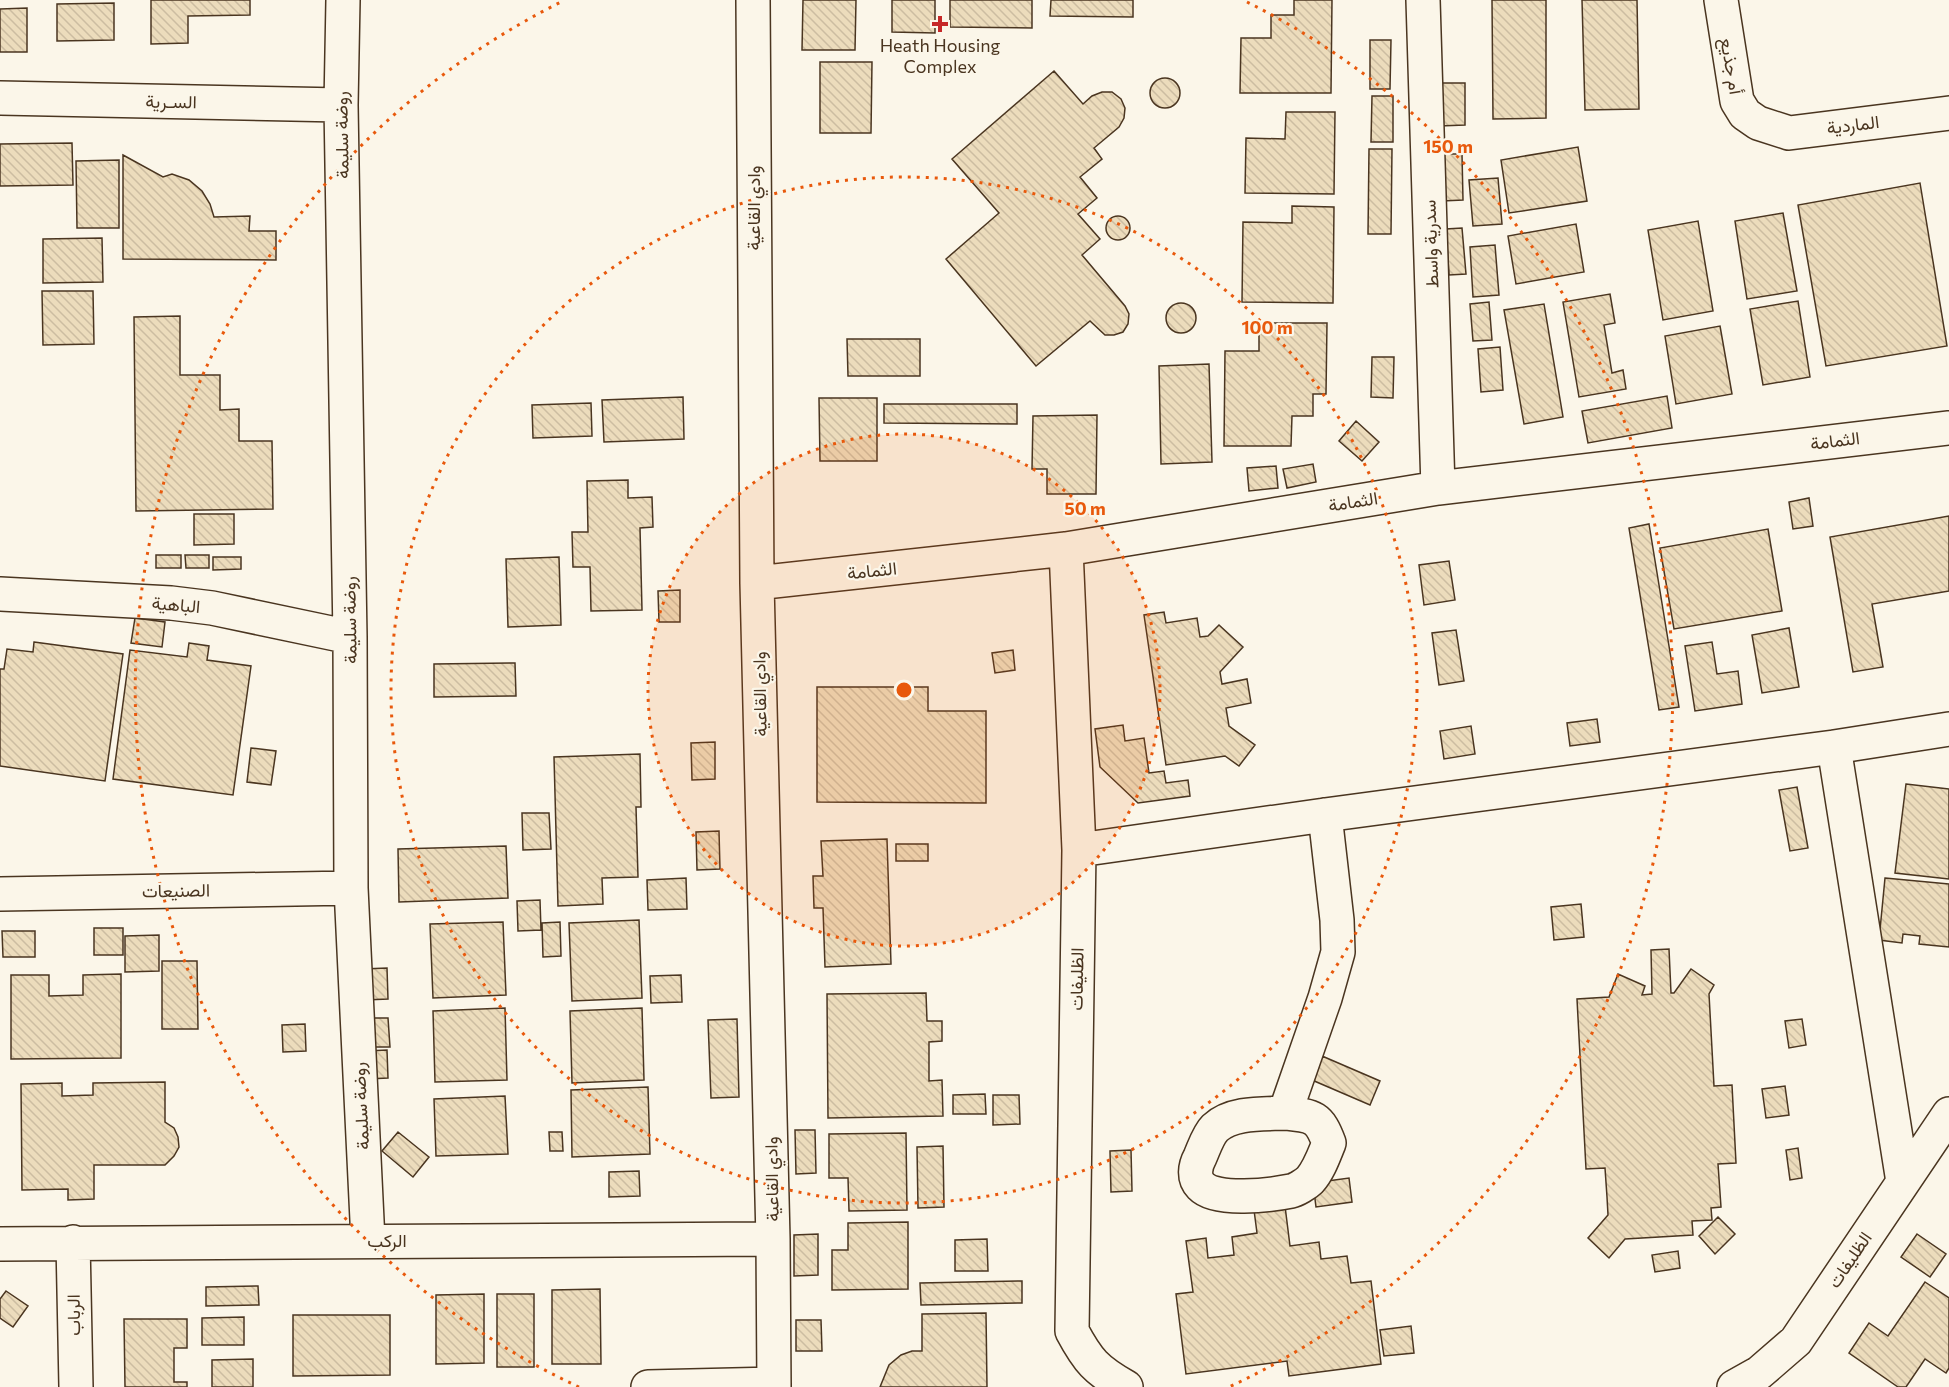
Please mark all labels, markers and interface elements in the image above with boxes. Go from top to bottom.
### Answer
marker: Heath Housing Complex [931,15,949,33]
place label: Heath Housing Complex [880,34,1001,77]
street label: أم جذيع [1714,36,1748,96]
street label: السـرية [145,90,197,113]
street label: روضة سليمة [329,91,354,179]
street label: الماردية [1825,110,1880,139]
text: 150 m [1423,135,1473,157]
street label: وادي القاعية [742,165,769,251]
street label: سدرية واسط [1417,199,1444,289]
text: 100 m [1241,316,1293,338]
street label: الثمامة [1809,426,1861,454]
street label: الثمامة [1327,486,1379,516]
text: 50 m [1064,497,1106,519]
street label: الثمامة [846,556,898,584]
street label: روضة سليمة [337,576,362,664]
street label: الباهية [151,591,201,617]
street label: وادي القاعية [747,651,776,737]
centre of rings [894,680,914,700]
street label: الصنيعات [142,878,210,902]
street label: الظليفات [1064,947,1088,1011]
street label: روضة سليمة [347,1062,374,1150]
street label: وادي القاعية [759,1136,788,1222]
street label: الظليفات [1822,1227,1876,1292]
street label: الركب [367,1229,407,1252]
street label: الرباب [62,1294,85,1336]

